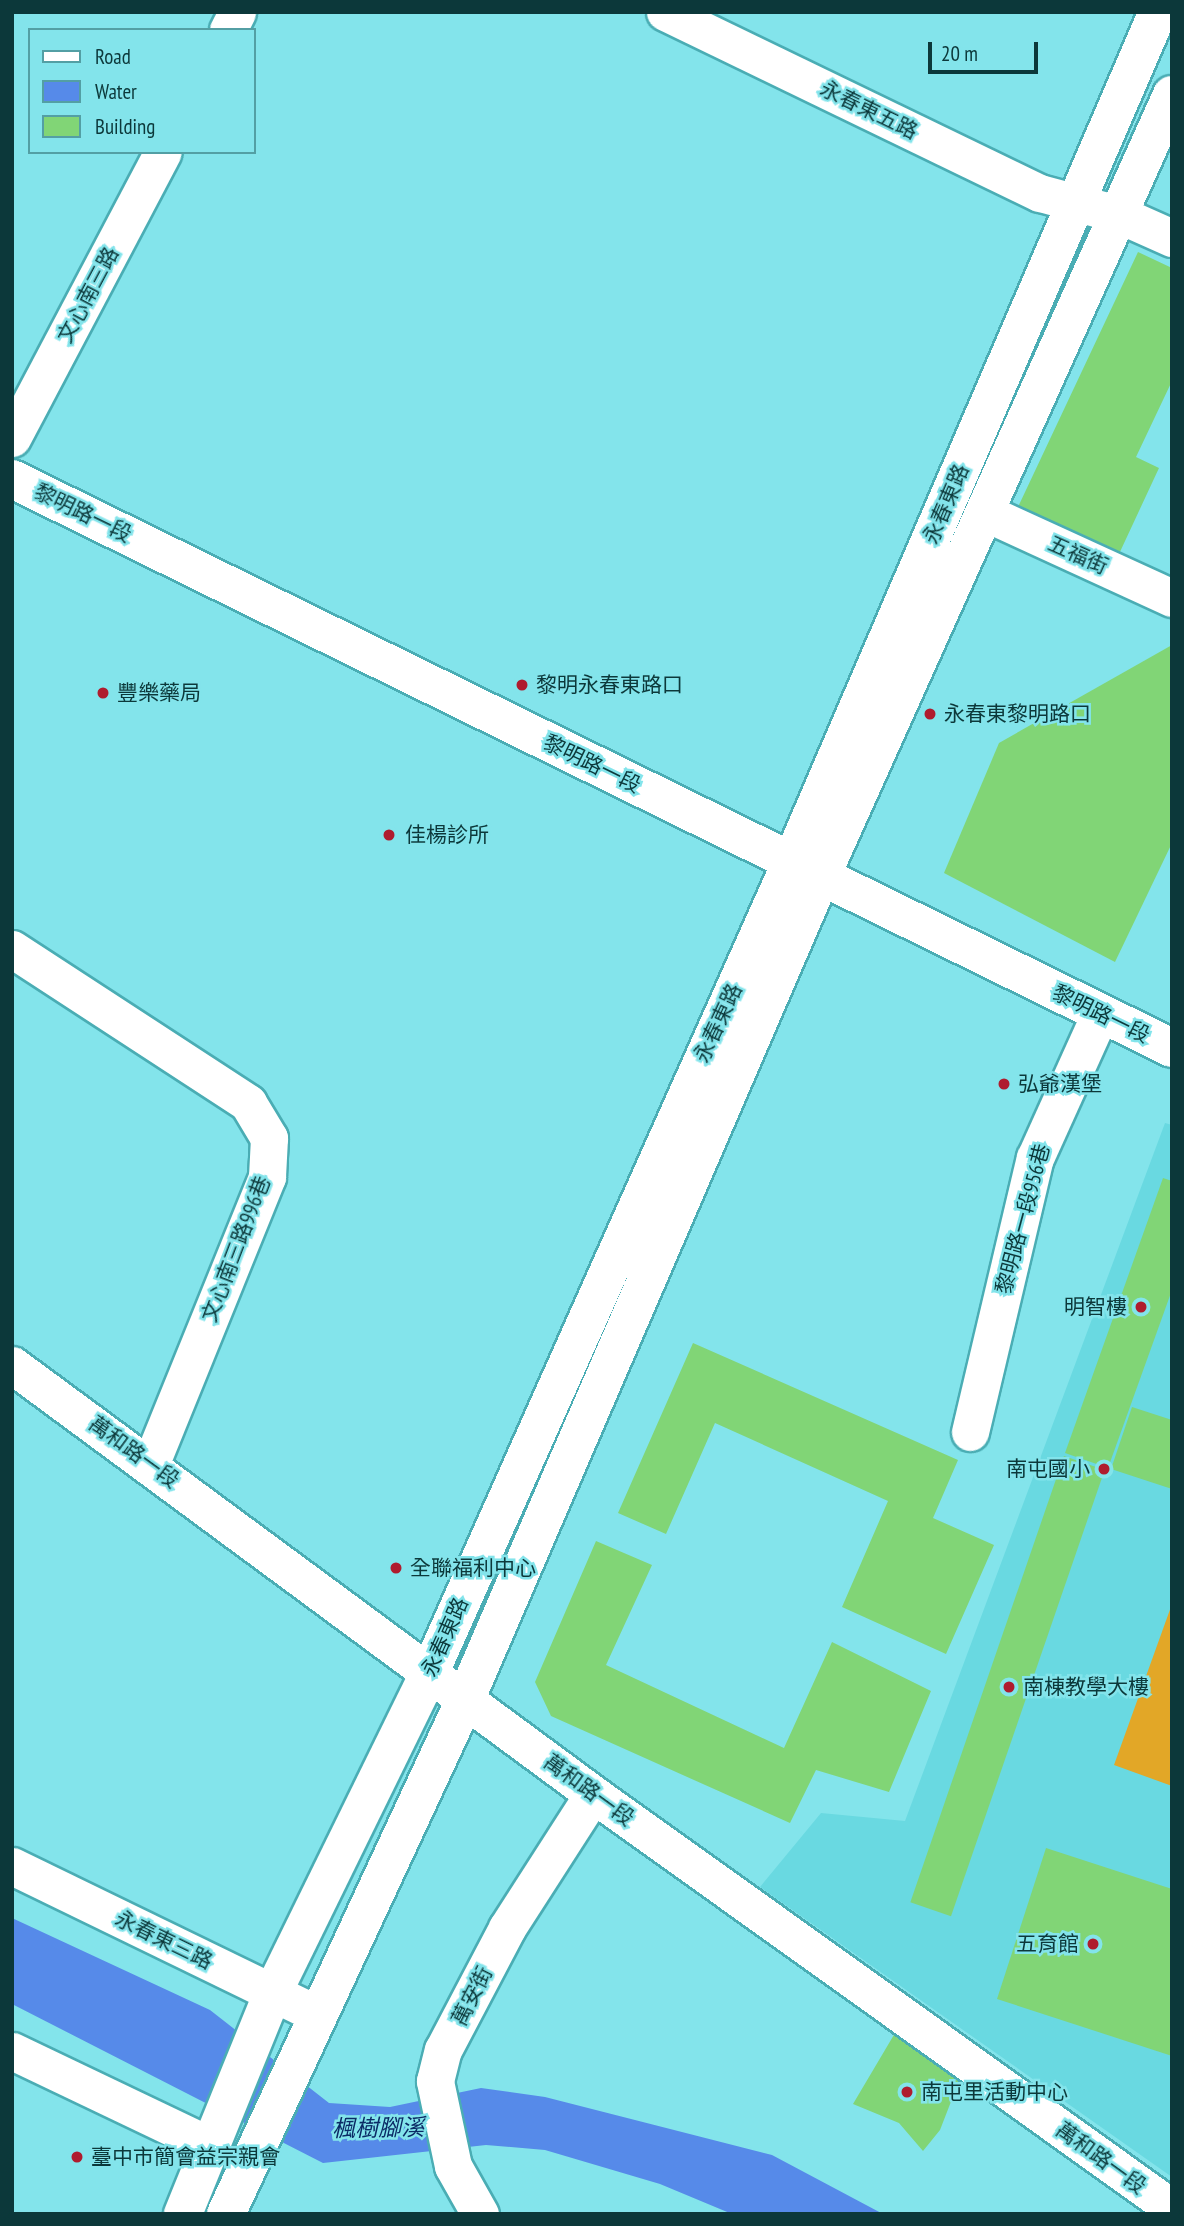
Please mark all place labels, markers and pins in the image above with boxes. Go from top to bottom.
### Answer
place label: 黎明永春東路口 [536,672,683,698]
marker: 黎明永春東路口 [514,677,530,693]
place label: 豐樂藥局 [117,680,201,706]
marker: 豐樂藥局 [95,685,111,701]
place label: 永春東黎明路口 [944,701,1091,727]
marker: 永春東黎明路口 [922,706,938,722]
place label: 佳楊診所 [405,822,489,848]
marker: 佳楊診所 [379,825,399,845]
place label: 弘爺漢堡 [1018,1071,1102,1097]
marker: 弘爺漢堡 [996,1076,1012,1092]
place label: 明智樓 [1064,1294,1127,1320]
marker: 明智樓 [1133,1299,1149,1315]
place label: 南屯國小 [1006,1456,1090,1482]
marker: 南屯國小 [1096,1461,1112,1477]
place label: 全聯福利中心 [410,1555,536,1581]
marker: 全聯福利中心 [388,1560,404,1576]
place label: 南棟教學大樓 [1023,1674,1149,1700]
marker: 南棟教學大樓 [1001,1679,1017,1695]
place label: 五育館 [1016,1931,1079,1957]
marker: 五育館 [1085,1936,1101,1952]
place label: 南屯里活動中心 [921,2079,1068,2105]
marker: 南屯里活動中心 [899,2084,915,2100]
place label: 臺中市簡會益宗親會 [91,2144,280,2170]
marker: 臺中市簡會益宗親會 [69,2149,85,2165]

